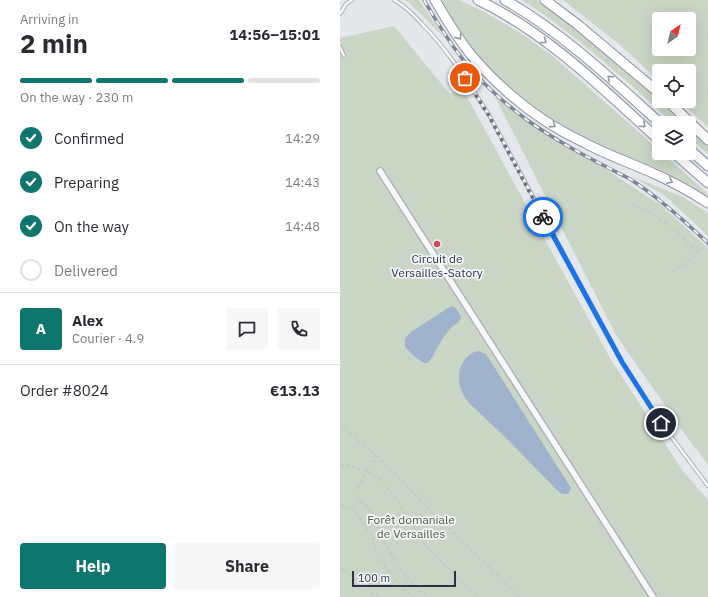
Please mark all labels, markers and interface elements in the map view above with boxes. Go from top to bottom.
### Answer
text: Arriving in [20,11,79,28]
north arrow [652,12,696,56]
map controls [652,12,696,160]
text: 14:56–15:01 [229,25,320,44]
text: 2 min [20,26,88,60]
one-way arrow [454,33,462,40]
one-way arrow [540,36,547,44]
pin [448,61,482,95]
button: locate [652,64,696,108]
icon: bag [454,67,476,89]
one-way arrow [607,76,614,83]
text: On the way · 230 m [20,89,133,106]
button: layers [652,116,696,160]
one-way arrow [638,120,646,128]
one-way arrow [549,121,556,128]
icon: check [20,127,42,149]
text: Confirmed [54,129,124,148]
text: 14:29 [285,130,320,147]
icon: check [20,171,42,193]
text: Preparing [54,173,119,192]
text: 14:43 [285,174,320,191]
one-way arrow [666,177,673,184]
courier [523,197,563,237]
icon: bike [532,206,554,228]
icon: check [20,215,42,237]
text: On the way [54,217,129,236]
text: 14:48 [285,218,320,235]
marker: Circuit de Versailles-Satory [432,239,442,249]
place label: Circuit de Versailles-Satory [391,251,483,280]
text: Delivered [54,261,118,280]
button: chat [226,308,268,350]
button: phone [278,308,320,350]
text: Alex [72,311,103,330]
text: A [36,319,46,338]
text: Courier · 4.9 [72,330,144,347]
text: Order #8024 [20,381,109,400]
text: €13.13 [270,381,320,400]
pin [644,406,678,440]
icon: home [650,412,672,434]
park label: Forêt domaniale de Versailles [367,512,455,541]
button: Help [20,543,166,589]
button: Share [174,543,320,589]
scale bar [352,569,456,588]
text: 100 m [358,571,390,585]

